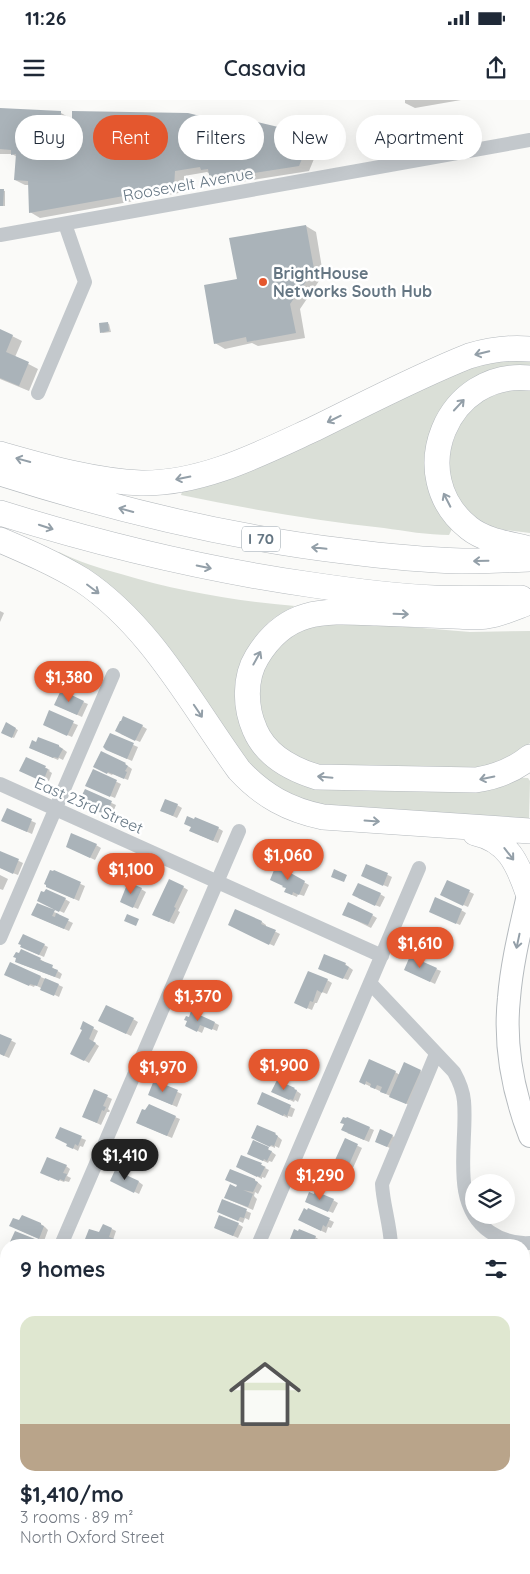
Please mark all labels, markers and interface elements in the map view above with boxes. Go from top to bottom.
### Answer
text: 11:26 [25,6,66,30]
icon: menu [20,54,48,82]
text: Casavia [224,54,306,82]
icon: share [482,54,510,82]
chip: Buy [15,115,83,160]
chip: Rent [93,115,168,160]
chip: Filters [178,115,264,160]
chip: New [274,115,346,160]
chip: Apartment [356,115,482,160]
street label: Roosevelt Avenue [121,163,255,205]
place label: BrightHouse Networks South Hub [273,263,432,301]
marker: BrightHouse Networks South Hub [257,276,269,288]
one-way arrow [474,348,490,358]
one-way arrow [454,398,465,411]
one-way arrow [327,415,342,424]
one-way arrow [16,455,32,464]
one-way arrow [175,474,191,484]
one-way arrow [442,492,452,507]
one-way arrow [118,505,134,515]
one-way arrow [38,523,54,533]
road number: I 70 [242,526,280,552]
one-way arrow [312,543,328,553]
one-way arrow [474,556,490,565]
one-way arrow [196,563,212,572]
one-way arrow [86,583,99,594]
one-way arrow [393,609,409,619]
one-way arrow [252,651,262,666]
pin: $1,380 [28,660,110,703]
text: $1,380 [45,667,93,687]
one-way arrow [193,704,203,718]
street label: East 23rd Street [32,772,146,838]
one-way arrow [317,772,333,782]
one-way arrow [479,774,495,783]
one-way arrow [364,816,380,825]
pin: $1,060 [247,838,329,881]
text: $1,060 [264,845,312,865]
one-way arrow [504,847,515,860]
pin: $1,100 [90,852,172,895]
text: $1,100 [109,859,153,879]
pin: $1,610 [379,926,461,969]
one-way arrow [513,932,522,948]
text: $1,610 [398,933,442,953]
pin: $1,370 [157,980,239,1022]
text: $1,370 [174,986,222,1006]
pin: $1,900 [243,1048,325,1091]
pin: $1,970 [122,1050,204,1093]
text: $1,900 [260,1055,308,1075]
text: $1,970 [139,1057,187,1077]
pin: $1,410 [84,1138,166,1181]
text: $1,410 [102,1145,148,1165]
pin: $1,290 [279,1158,361,1201]
text: $1,290 [296,1165,344,1185]
map controls [465,1174,515,1224]
button: layers [465,1174,515,1224]
icon: filters [482,1255,510,1283]
text: 9 homes [20,1256,105,1282]
icon: home [220,1349,310,1439]
text: $1,410/mo [20,1481,124,1507]
text: 3 rooms · 89 m² [20,1507,133,1527]
text: North Oxford Street [20,1527,165,1547]

